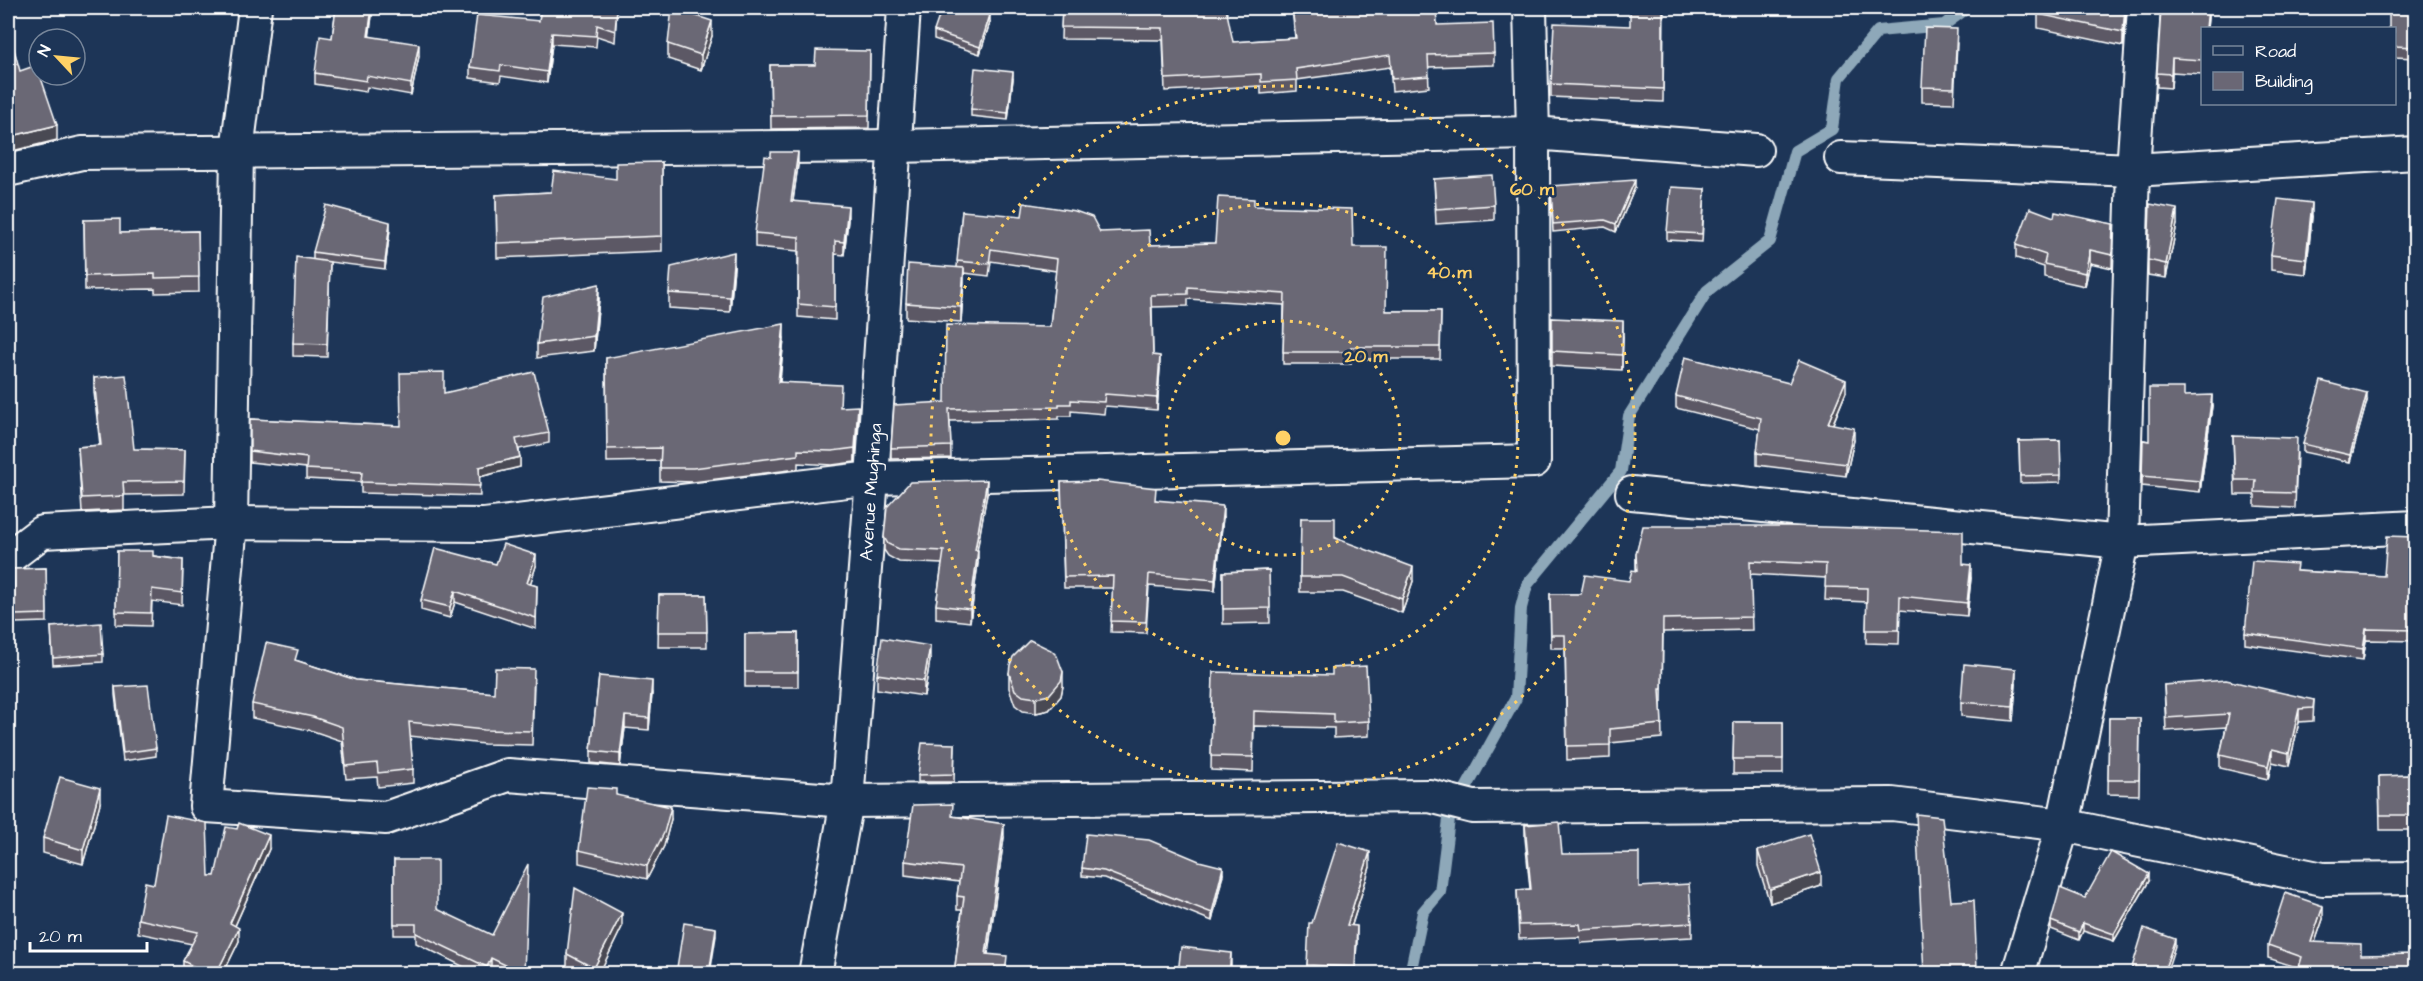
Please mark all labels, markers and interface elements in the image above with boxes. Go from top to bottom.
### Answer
north arrow [27,27,87,87]
legend [2201,27,2396,105]
text: Road [2255,39,2296,64]
text: N [32,42,57,60]
text: Building [2255,69,2313,95]
text: 60 m [1510,177,1555,202]
text: 40 m [1427,260,1472,285]
text: 20 m [1344,344,1388,369]
street label: Avenue Mughinga [854,422,889,562]
centre of rings [1273,428,1293,448]
scale bar [30,915,147,953]
text: 20 m [39,924,82,949]

